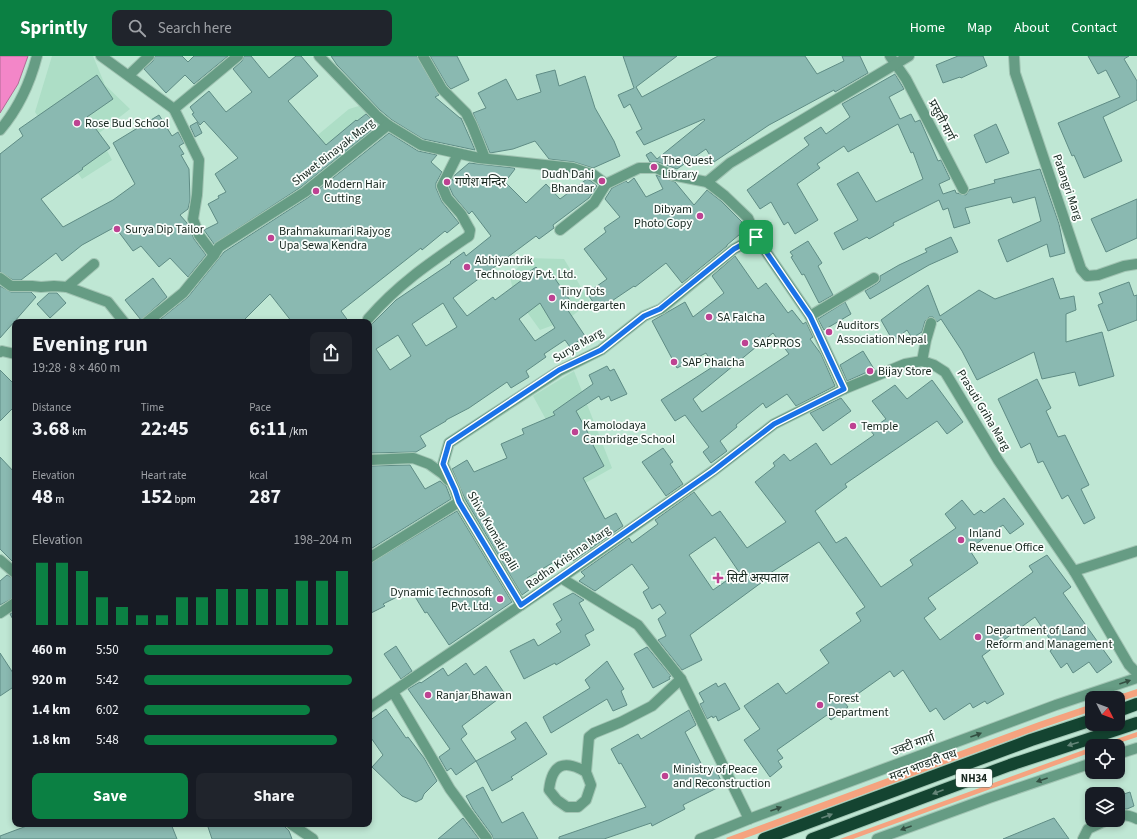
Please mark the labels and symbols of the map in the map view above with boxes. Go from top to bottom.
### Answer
street label: प्रसुती मार्ग [924,97,960,145]
place label: Rose Bud School [85,115,169,132]
street label: Shwet Binayak Marg [288,115,378,190]
marker: Rose Bud School [72,118,82,128]
place label: The Quest Library [662,152,713,183]
street label: Patangri Marg [1048,152,1087,223]
marker: The Quest Library [649,162,659,172]
place label: Dudh Dahi Bhandar [542,166,595,197]
place label: गणेश मन्दिर [455,174,507,191]
place label: Modern Hair Cutting [324,176,387,207]
marker: Dudh Dahi Bhandar [597,176,607,186]
marker: गणेश मन्दिर [442,177,452,187]
marker: Modern Hair Cutting [311,186,321,196]
place label: Dibyam Photo Copy [634,201,692,232]
marker: Dibyam Photo Copy [695,211,705,221]
pin [739,220,773,254]
place label: Surya Dip Tailor [125,221,205,238]
place label: Brahmakumari Rajyog Upa Sewa Kendra [279,223,390,254]
marker: Surya Dip Tailor [112,224,122,234]
marker: Brahmakumari Rajyog Upa Sewa Kendra [266,233,276,243]
place label: Abhiyantrik Technology Pvt. Ltd. [475,252,577,283]
marker: Abhiyantrik Technology Pvt. Ltd. [462,262,472,272]
place label: Tiny Tots Kindergarten [560,283,626,314]
marker: Tiny Tots Kindergarten [547,293,557,303]
place label: SA Falcha [717,309,765,326]
marker: SA Falcha [704,312,714,322]
place label: Auditors Association Nepal [837,317,926,348]
street label: Surya Marg [550,324,607,367]
marker: Auditors Association Nepal [824,327,834,337]
place label: SAPPROS [753,335,801,352]
marker: SAPPROS [740,338,750,348]
place label: SAP Phalcha [682,354,745,371]
marker: SAP Phalcha [669,357,679,367]
place label: Bijay Store [878,363,932,380]
marker: Bijay Store [865,366,875,376]
street label: Prasuti Griha Marg [953,366,1015,454]
place label: Kamolodaya Cambridge School [583,417,675,448]
place label: Temple [861,418,898,435]
marker: Temple [848,421,858,431]
marker: Kamolodaya Cambridge School [570,427,580,437]
street label: Shiva Kumati galli [463,488,522,574]
street label: Radha Krishna Marg [522,522,614,593]
place label: Inland Revenue Office [969,525,1044,556]
marker: Inland Revenue Office [956,535,966,545]
place label: सिटी अस्पताल [727,570,789,587]
marker: सिटी अस्पताल [712,572,724,584]
place label: Dynamic Technosoft Pvt. Ltd. [390,584,492,615]
marker: Dynamic Technosoft Pvt. Ltd. [495,594,505,604]
place label: Department of Land Reform and Management [986,622,1112,653]
marker: Department of Land Reform and Management [973,632,983,642]
one-way arrow [1120,679,1132,685]
place label: Ranjar Bhawan [436,687,512,704]
marker: Ranjar Bhawan [423,690,433,700]
place label: Forest Department [828,690,889,721]
north arrow [1085,691,1125,731]
marker: Forest Department [815,700,825,710]
street label: उक्टी मार्गा [889,728,938,760]
one-way arrow [971,731,983,737]
one-way arrow [1067,741,1079,747]
street label: मदन भण्डारी पथ [887,745,960,786]
place label: Ministry of Peace and Reconstruction [673,761,771,792]
road number: NH34 [956,769,992,787]
marker: Ministry of Peace and Reconstruction [660,771,670,781]
one-way arrow [1035,777,1047,783]
one-way arrow [931,789,943,795]
one-way arrow [770,806,782,812]
one-way arrow [821,812,833,818]
one-way arrow [900,826,912,832]

